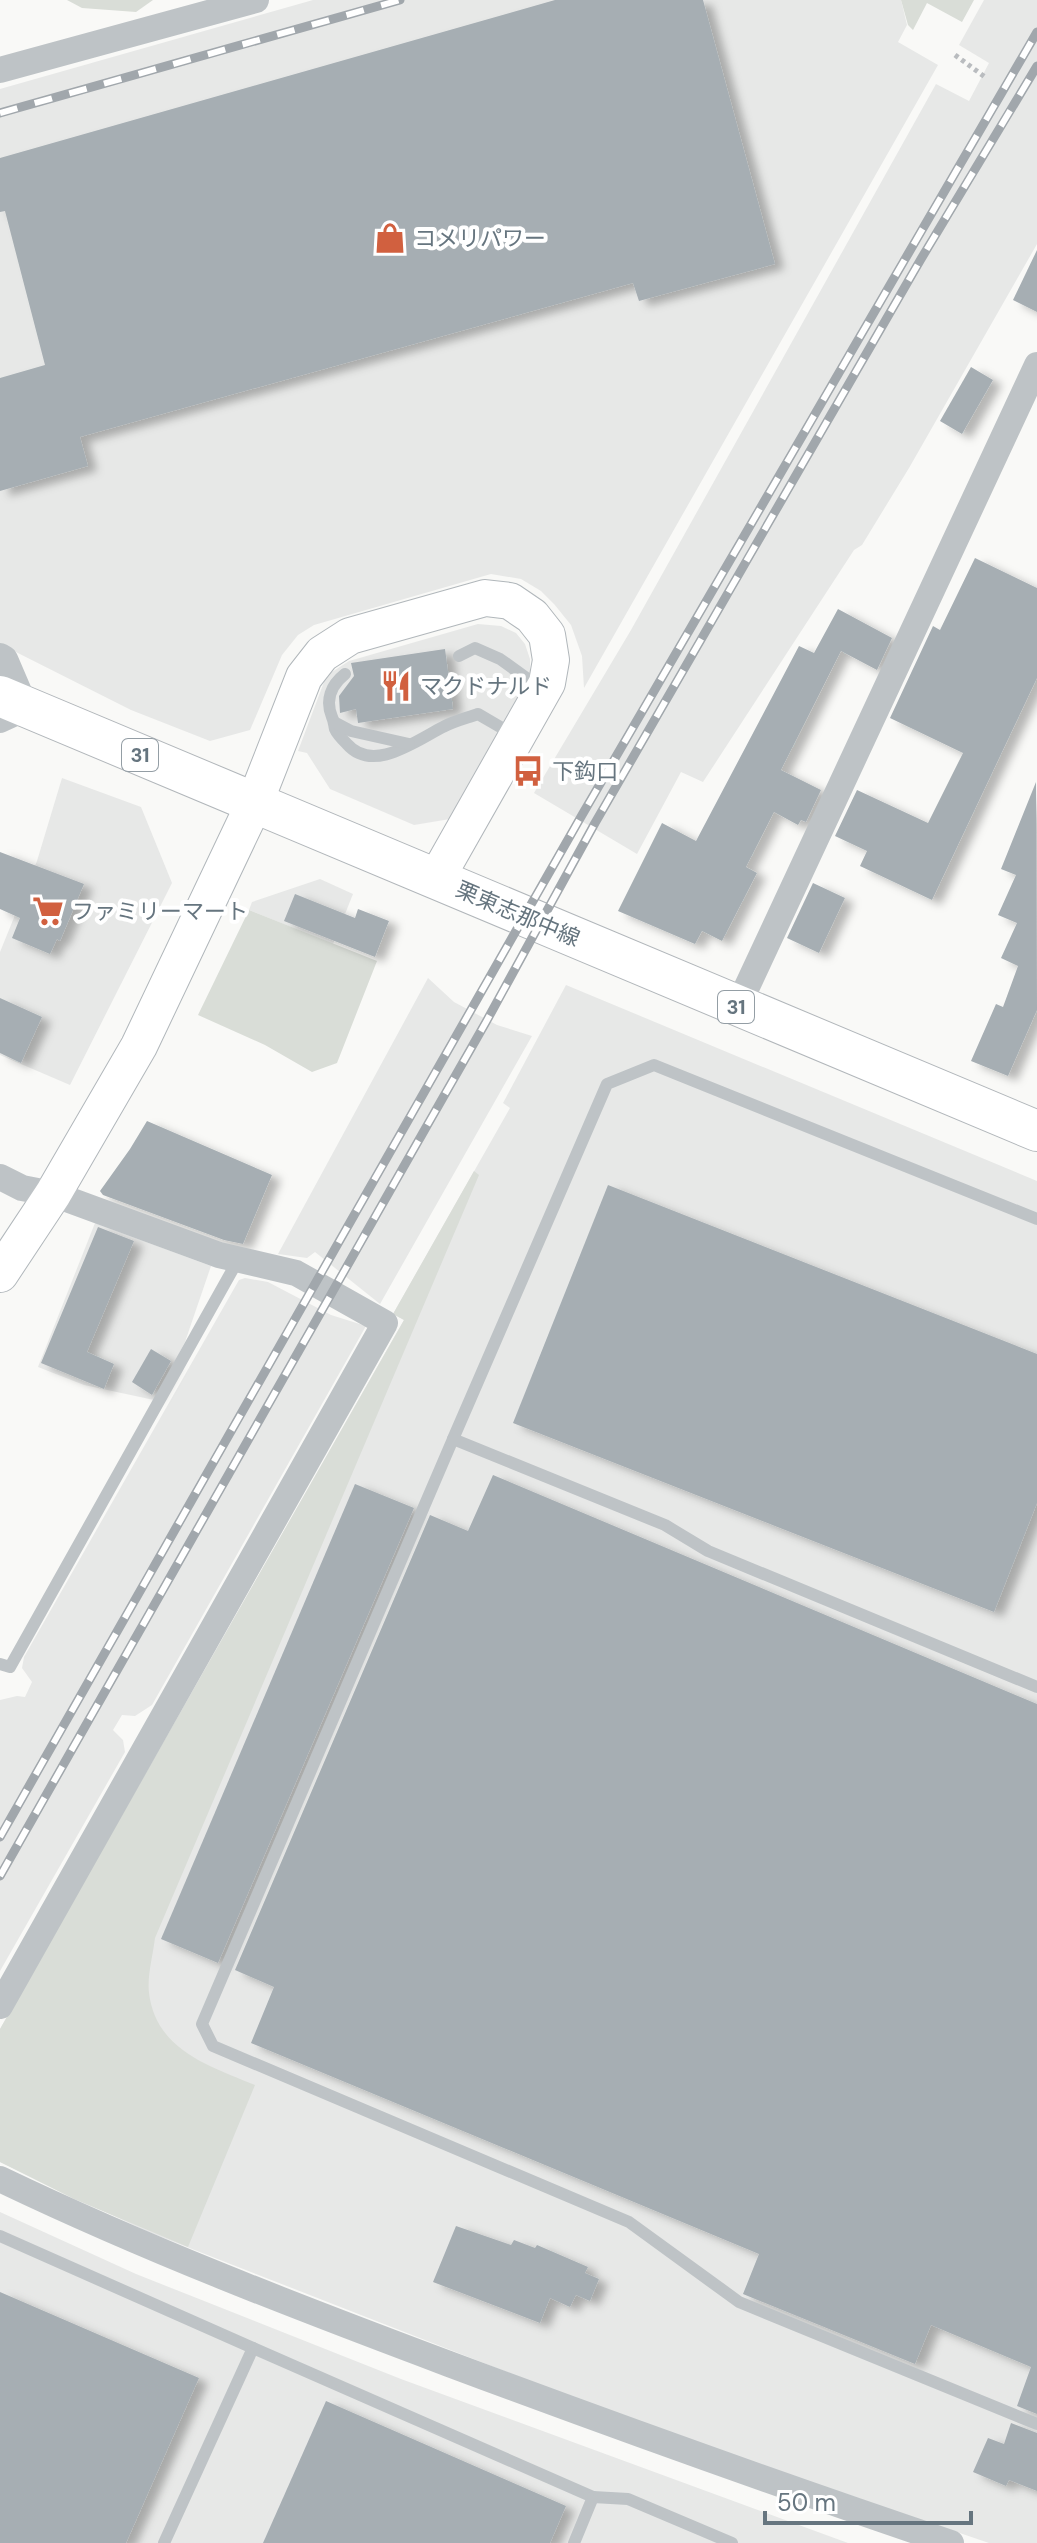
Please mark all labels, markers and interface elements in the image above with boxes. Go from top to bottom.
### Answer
shop icon: コメリパワー [373,221,407,255]
place label: コメリパワー [414,224,546,253]
restaurant icon: マクドナルド [379,669,413,703]
place label: マクドナルド [420,672,552,701]
road number: 31 [122,739,158,771]
bus stop icon: 下鈎口 [511,754,545,788]
place label: 下鈎口 [552,757,618,786]
street label: 栗東志那中線 [452,875,584,953]
supermarket icon: ファミリーマート [31,894,65,928]
place label: ファミリーマート [72,897,248,926]
road number: 31 [718,991,754,1023]
scale bar [765,2475,971,2525]
text: 50 m [777,2487,836,2518]

